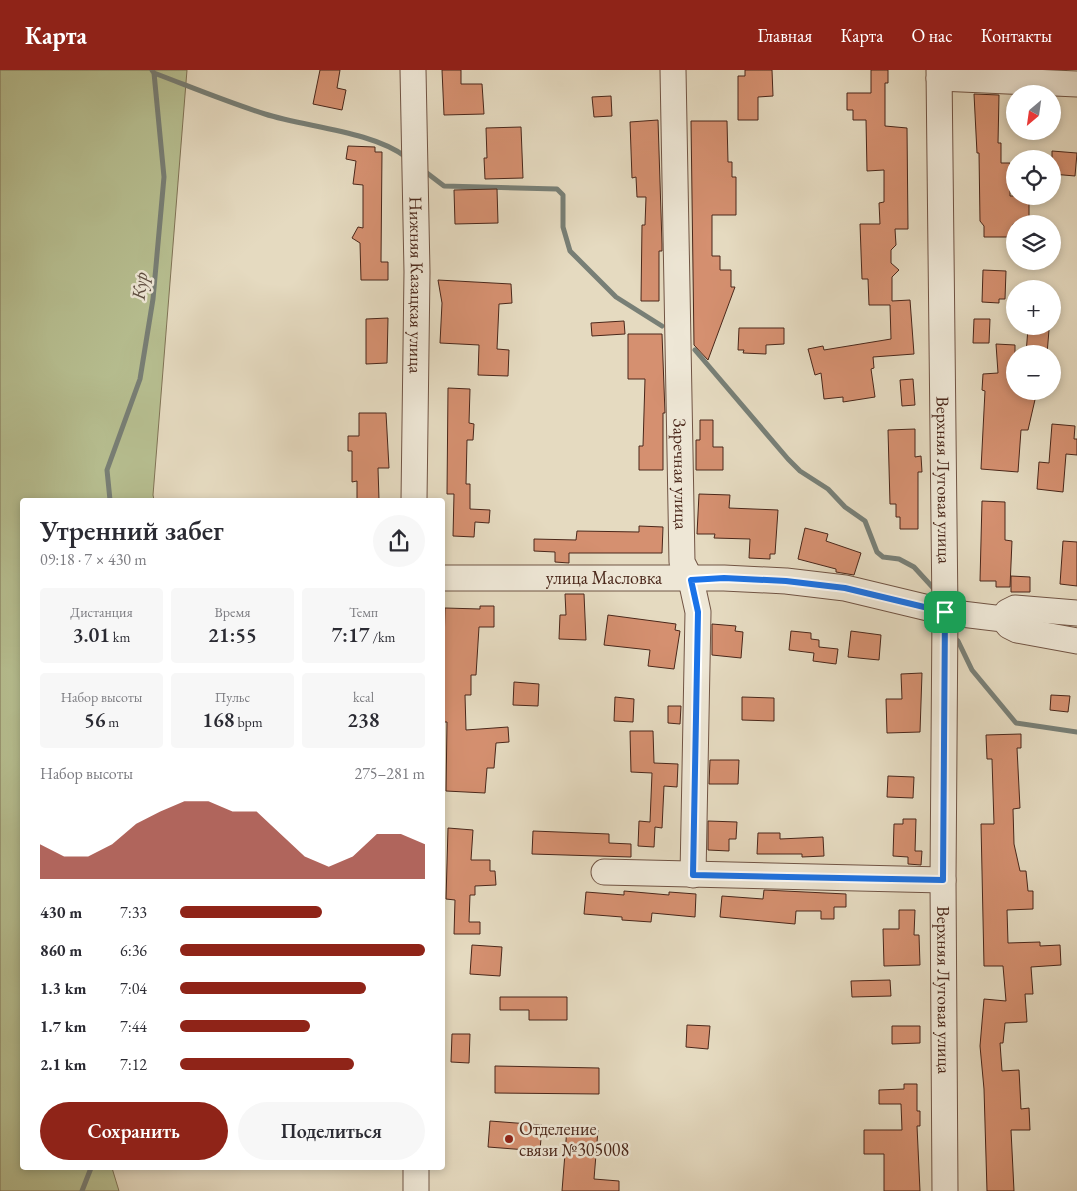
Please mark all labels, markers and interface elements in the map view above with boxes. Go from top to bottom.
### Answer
text: Карта [25,20,87,51]
text: Главная [758,24,812,47]
text: Карта [840,24,883,47]
text: О нас [911,24,953,47]
text: Контакты [981,24,1052,47]
north arrow [1006,85,1061,140]
map controls [1006,85,1061,400]
button: locate [1006,150,1061,205]
street label: Нижняя Казацкая улица [405,196,429,375]
button: layers [1006,215,1061,270]
water label: Кур [126,270,153,302]
button: + [1006,280,1061,335]
button: − [1006,345,1061,400]
street label: Верхняя Луговая улица [932,396,956,565]
street label: Заречная улица [668,418,693,531]
text: Утренний забег [40,512,224,548]
button: share [373,515,425,567]
text: 09:18 · 7 × 430 m [40,549,147,570]
street label: улица Масловка [546,566,663,589]
pin [924,591,966,633]
icon: arrive [931,598,959,626]
text: Дистанция [70,603,133,621]
text: Время [215,603,250,621]
text: Темп [349,603,378,621]
text: 3.01 [73,621,110,648]
text: 21:55 [208,621,257,648]
text: 7:17 [332,621,370,648]
text: km [110,628,130,646]
text: /km [370,628,395,646]
text: Набор высоты [61,688,142,706]
text: Пульс [215,688,250,706]
text: kcal [353,688,374,706]
text: 56 [84,706,105,733]
text: 168 [202,706,235,733]
text: 238 [347,706,380,733]
text: m [105,713,119,731]
text: bpm [235,713,263,731]
text: Набор высоты [40,763,133,784]
text: 275–281 m [354,763,425,784]
text: 430 m [40,902,82,923]
text: 7:33 [120,902,147,923]
street label: Верхняя Луговая улица [932,906,956,1075]
text: 860 m [40,940,82,961]
text: 6:36 [120,940,147,961]
text: 1.3 km [40,978,86,999]
text: 7:04 [120,978,147,999]
text: 1.7 km [40,1016,86,1037]
text: 7:44 [120,1016,147,1037]
text: 2.1 km [40,1054,86,1075]
text: 7:12 [120,1054,147,1075]
button: Сохранить [40,1102,228,1160]
button: Поделиться [238,1102,425,1160]
place label: Отделение связи №305008 [519,1117,629,1161]
marker: Отделение связи №305008 [503,1133,515,1145]

